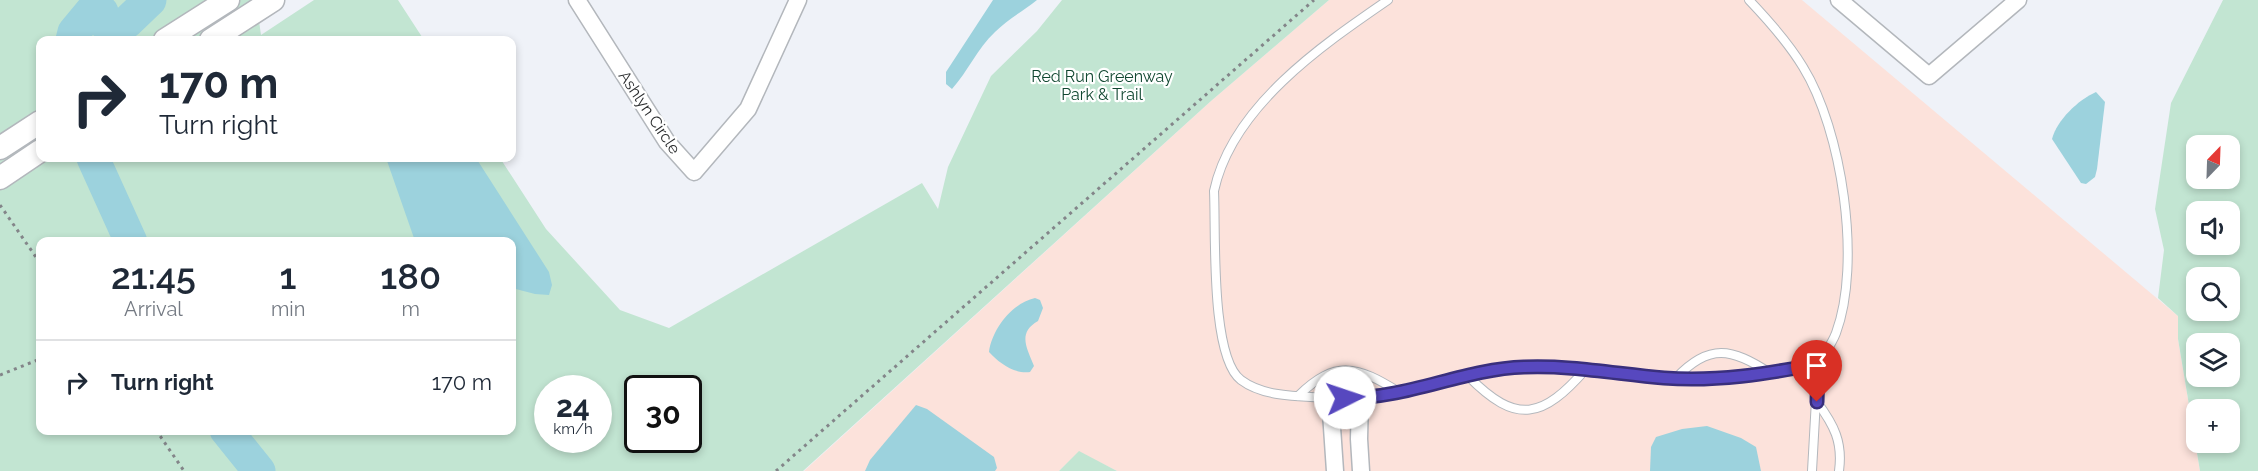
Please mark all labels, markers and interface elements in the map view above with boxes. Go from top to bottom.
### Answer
text: 170 m [159,59,278,108]
icon: right [60,60,138,138]
street label: Ashlyn Circle [615,67,684,158]
park label: Red Run Greenway Park & Trail [1031,67,1173,104]
text: Turn right [159,109,278,140]
north arrow [2186,135,2240,189]
map controls [2186,135,2240,453]
button: sound [2186,201,2240,255]
text: 21:45 [111,255,196,297]
text: 1 [280,255,297,297]
text: 180 [380,255,441,297]
button: search [2186,267,2240,321]
text: Arrival [124,297,183,321]
text: min [271,297,305,321]
text: m [401,297,420,321]
button: layers [2186,333,2240,387]
pin [1791,340,1842,402]
icon: arrive [1800,349,1833,382]
icon: right [60,366,93,399]
position arrow [1313,366,1377,430]
text: Turn right [111,369,214,395]
text: 170 m [432,369,492,395]
speed limit sign: 30 [624,375,702,453]
text: 24 [556,389,590,424]
button: + [2186,399,2240,453]
text: km/h [553,420,593,438]

